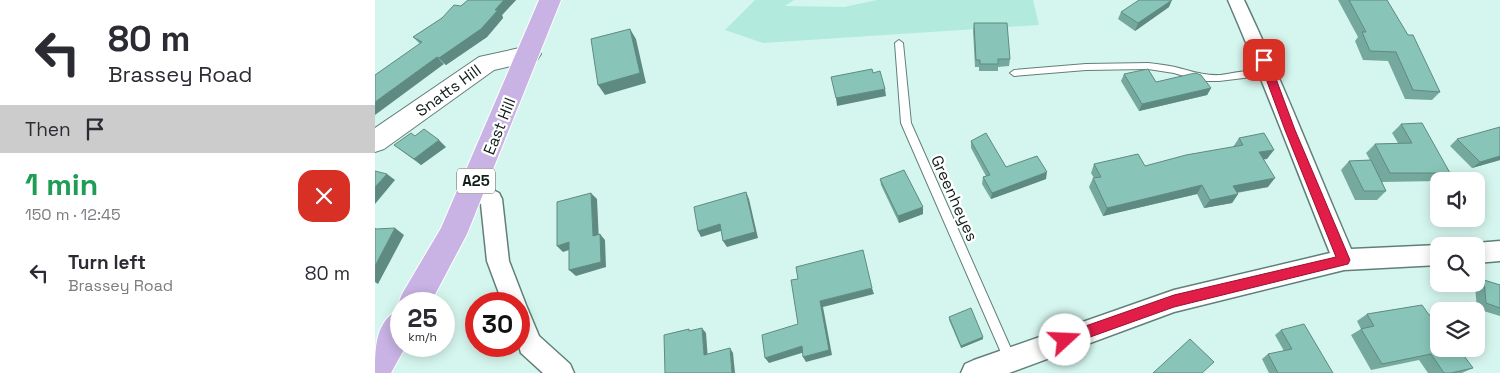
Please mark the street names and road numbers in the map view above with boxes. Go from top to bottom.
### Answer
street label: Snatts Hill [411,60,485,121]
street label: East Hill [478,94,520,158]
street label: Greenheyes [926,152,983,245]
road number: A25 [457,168,495,194]

